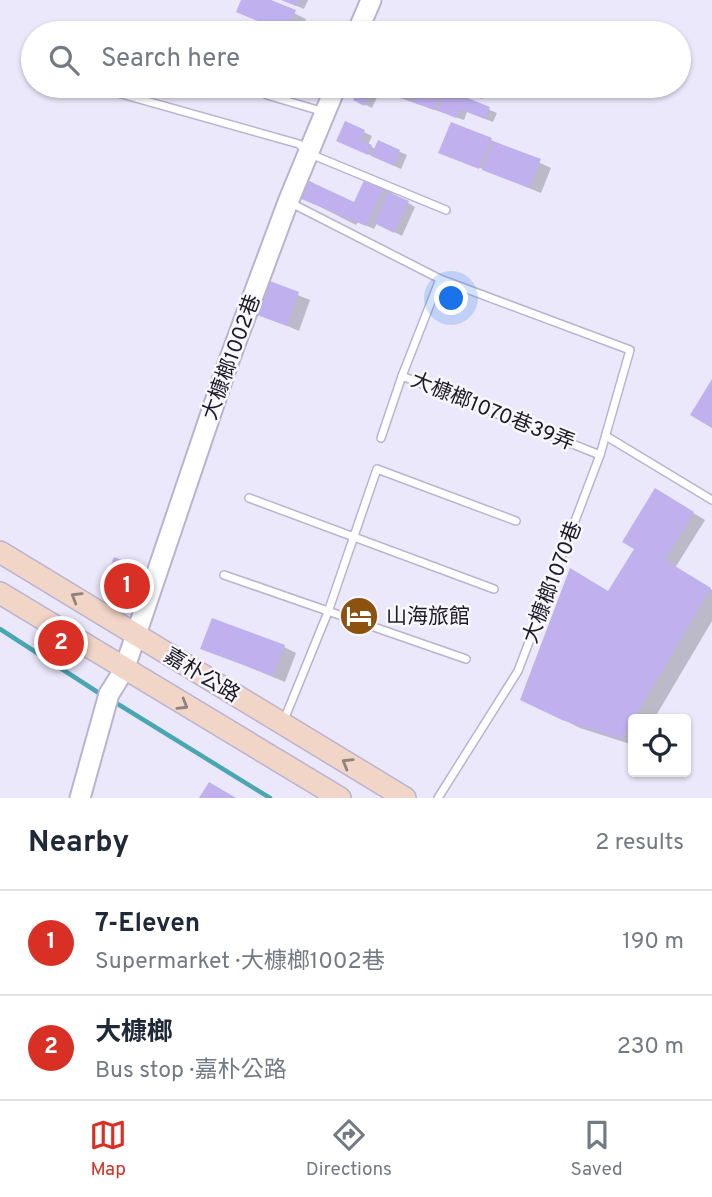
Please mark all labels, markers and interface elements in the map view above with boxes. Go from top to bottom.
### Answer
search box [21,21,691,98]
icon: search [45,41,83,79]
text: Search here [101,43,240,76]
your location [434,281,468,315]
street label: 大槺榔1002巷 [197,291,268,424]
street label: 大槺榔1070巷39弄 [407,367,578,458]
street label: 大槺榔1070巷 [518,518,589,647]
pin: 1 [104,560,150,612]
one-way arrow [71,593,84,606]
hotel icon: 山海旅館 [338,595,380,637]
place label: 山海旅館 [386,604,470,631]
pin: 2 [38,617,84,669]
street label: 嘉朴公路 [158,643,244,709]
one-way arrow [175,696,188,709]
map controls [628,714,691,777]
button: locate [628,714,691,777]
one-way arrow [341,758,354,771]
text: Nearby [28,825,129,862]
text: 2 results [595,829,684,858]
text: 7-Eleven [95,908,200,941]
text: 1 [46,928,56,957]
text: 190 m [622,928,684,957]
text: Supermarket · 大槺榔1002巷 [95,948,385,977]
text: 大槺榔 [95,1017,173,1050]
text: 2 [44,1033,58,1062]
text: 230 m [617,1033,684,1062]
text: Bus stop · 嘉朴公路 [95,1057,287,1086]
tab: Map [89,1116,127,1182]
tab: Directions [306,1116,392,1182]
tab: Saved [571,1116,623,1182]

